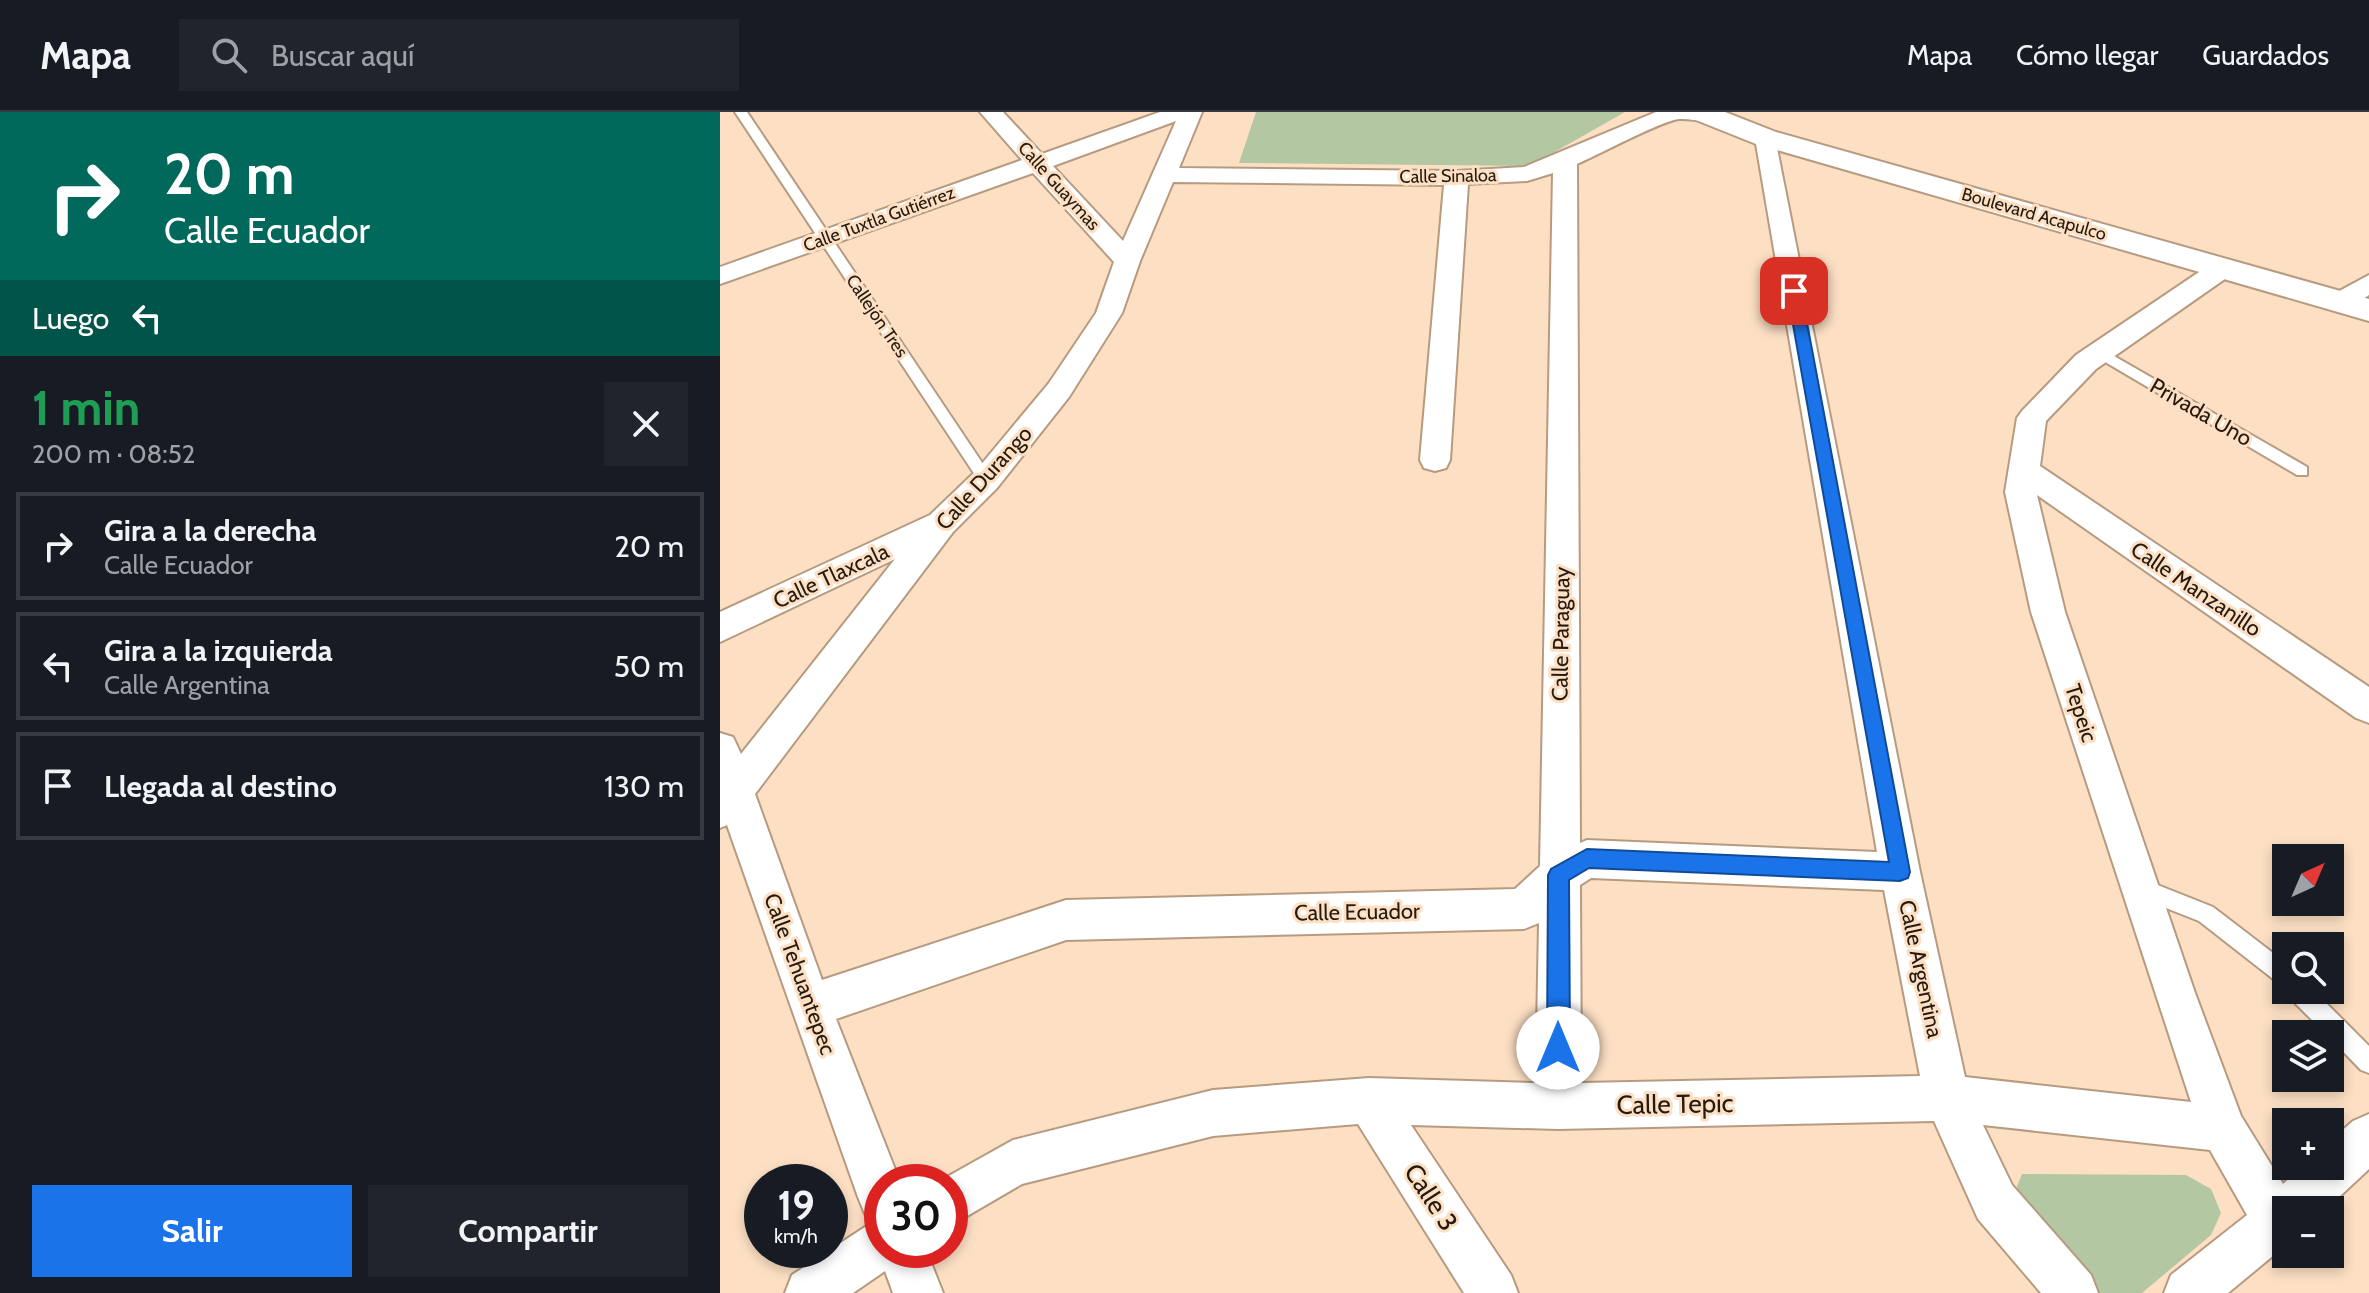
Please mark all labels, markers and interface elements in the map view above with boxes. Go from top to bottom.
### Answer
search box [179,19,739,91]
text: Mapa [40,32,131,79]
icon: search [207,33,251,77]
text: Buscar aquí [271,37,414,74]
text: Mapa [1907,38,1972,72]
text: Cómo llegar [2016,38,2158,72]
text: Guardados [2202,38,2329,72]
street label: Calle Guaymas [1013,137,1105,235]
text: 20 m [164,140,294,208]
icon: right [32,144,136,248]
street label: Calle Sinaloa [1399,164,1497,188]
street label: Calle Tuxtla Gutiérrez [800,181,958,257]
street label: Boulevard Acapulco [1959,183,2109,245]
text: Calle Ecuador [164,208,370,252]
pin [1760,257,1828,325]
icon: arrive [1772,269,1816,313]
street label: Callejón Tres [841,270,913,362]
icon: left [125,296,169,340]
text: Luego [32,300,109,337]
street label: Privada Uno [2145,372,2257,452]
text: 1 min [32,379,140,437]
button: close [604,382,688,466]
street label: Calle Durango [930,420,1038,536]
text: 200 m · 08:52 [32,438,195,470]
text: Gira a la derecha [104,512,316,549]
icon: right [36,524,80,568]
text: 20 m [614,528,684,565]
street label: Calle Manzanillo [2126,535,2266,643]
street label: Calle Tlaxcala [769,537,893,614]
text: Calle Ecuador [104,549,253,581]
street label: Calle Paraguay [1546,567,1576,701]
text: Gira a la izquierda [104,632,333,669]
icon: left [36,644,80,688]
text: 50 m [614,648,684,685]
text: Calle Argentina [104,669,270,701]
street label: Tepeic [2059,681,2103,745]
icon: arrive [36,764,80,808]
text: Llegada al destino [104,768,337,805]
text: 130 m [604,768,684,805]
north arrow [2272,844,2344,916]
map controls [2272,844,2344,1268]
street label: Calle Tehuantepec [758,889,842,1059]
street label: Calle Ecuador [1294,897,1420,927]
street label: Calle Argentina [1893,898,1949,1041]
button: search [2272,932,2344,1004]
position arrow [1516,1006,1600,1090]
button: layers [2272,1020,2344,1092]
street label: Calle Tepic [1616,1087,1734,1121]
button: + [2272,1108,2344,1180]
street label: Calle 3 [1397,1157,1465,1237]
speed limit sign: 30 [864,1164,968,1268]
text: 19 [777,1181,815,1230]
button: Salir [32,1185,352,1277]
button: Compartir [368,1185,688,1277]
button: − [2272,1196,2344,1268]
text: km/h [774,1224,818,1248]

